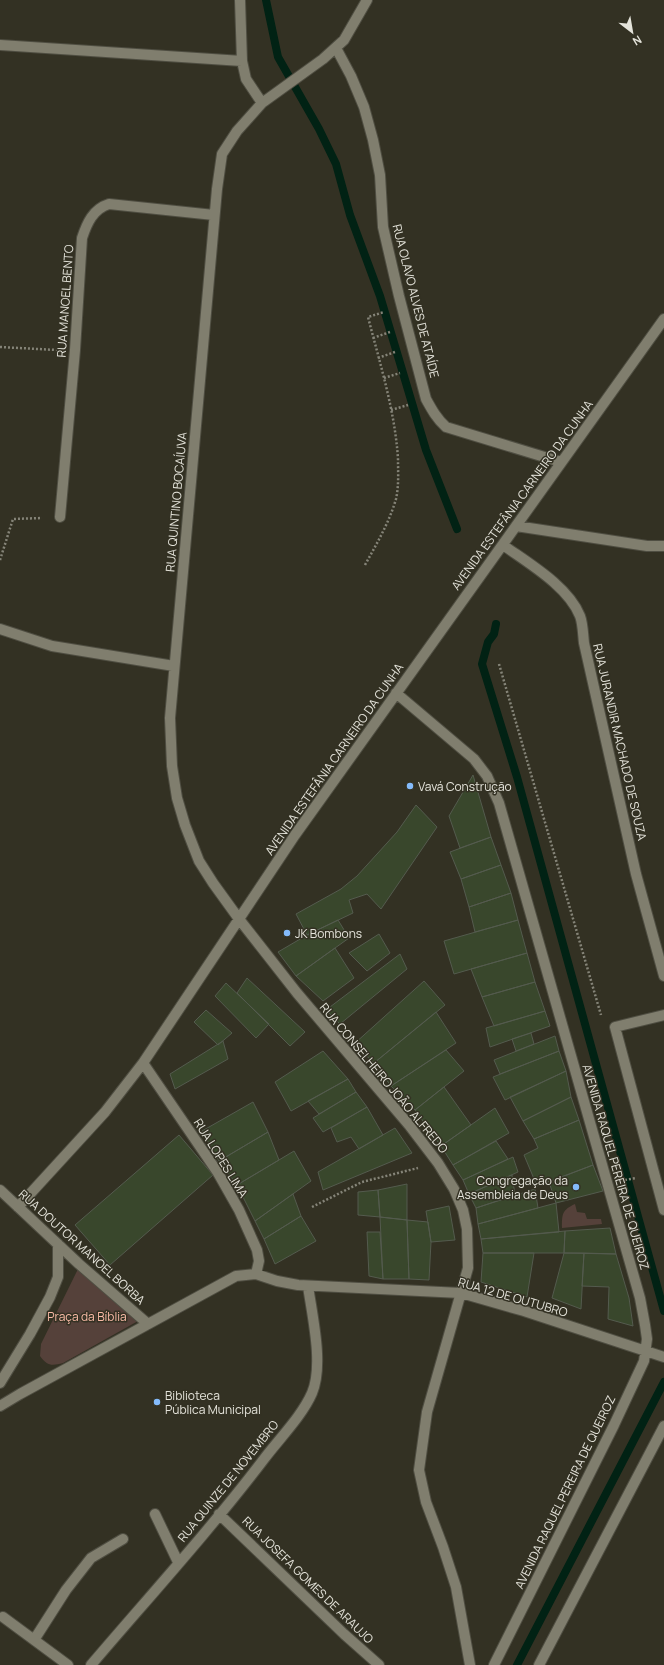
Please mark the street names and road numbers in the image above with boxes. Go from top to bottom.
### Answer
street label: RUA OLAVO ALVES DE ATAÍDE [389,222,443,380]
street label: RUA MANOEL BENTO [53,244,77,358]
street label: AVENIDA ESTEFÂNIA CARNEIRO DA CUNHA [447,396,597,593]
street label: RUA QUINTINO BOCAÍUVA [161,431,191,573]
street label: RUA JURANDIR MACHADO DE SOUZA [589,642,651,843]
street label: AVENIDA ESTEFÂNIA CARNEIRO DA CUNHA [261,659,407,859]
street label: RUA CONSELHEIRO JOÃO ALFREDO [316,999,452,1157]
street label: AVENIDA RAQUEL PEREIRA DE QUEIROZ [578,1062,654,1272]
street label: RUA LOPES LIMA [190,1115,252,1201]
street label: RUA DOUTOR MANOEL BORBA [15,1186,149,1309]
street label: RUA 12 DE OUTUBRO [456,1273,570,1321]
street label: AVENIDA RAQUEL PEREIRA DE QUEIROZ [511,1393,619,1591]
street label: RUA QUINZE DE NOVEMBRO [174,1416,283,1545]
street label: RUA JOSEFA GOMES DE ARAUJO [239,1513,377,1647]

